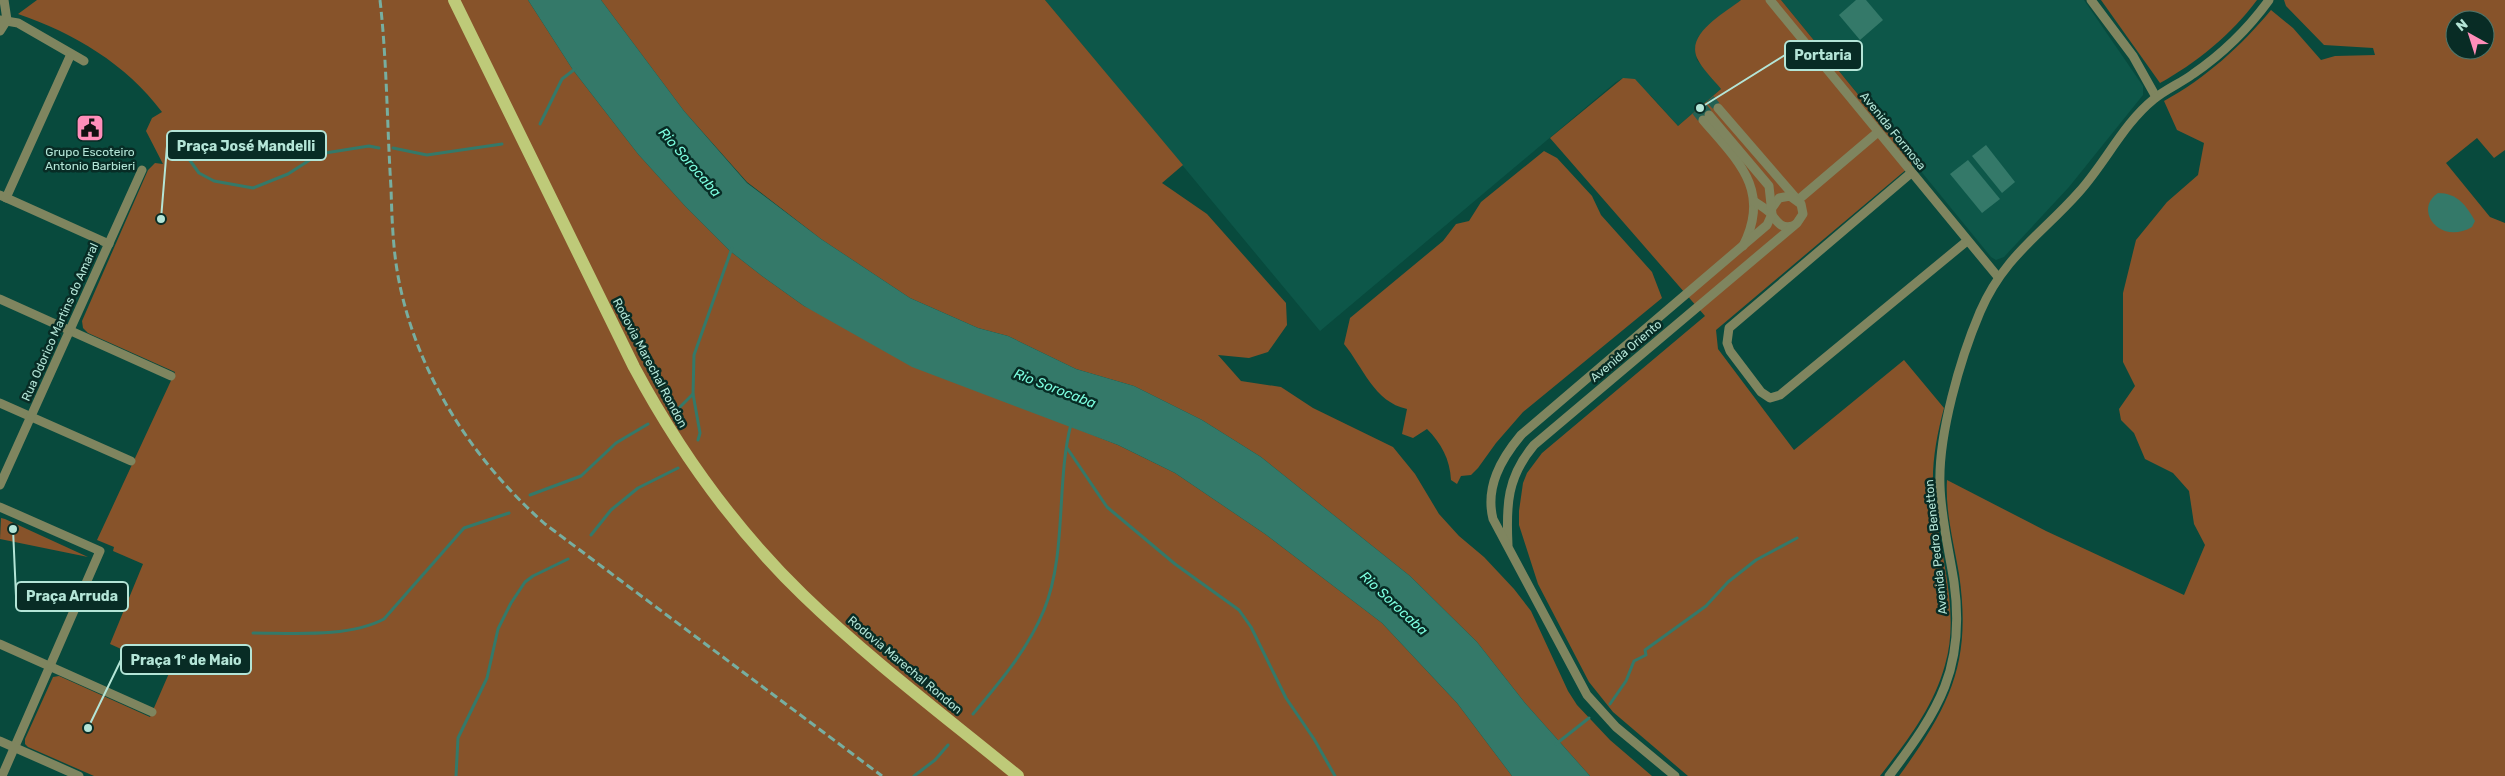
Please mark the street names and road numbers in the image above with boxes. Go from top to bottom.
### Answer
street label: Avenida Formosa [1857,89,1929,173]
street label: Rua Odorico Martins do Amaral [19,241,101,403]
street label: Rodovia Marechal Rondon [610,296,690,430]
street label: Avenida Oriento [1587,317,1665,385]
street label: Avenida Pedro Benetton [1922,479,1950,615]
street label: Rodovia Marechal Rondon [845,613,965,717]

